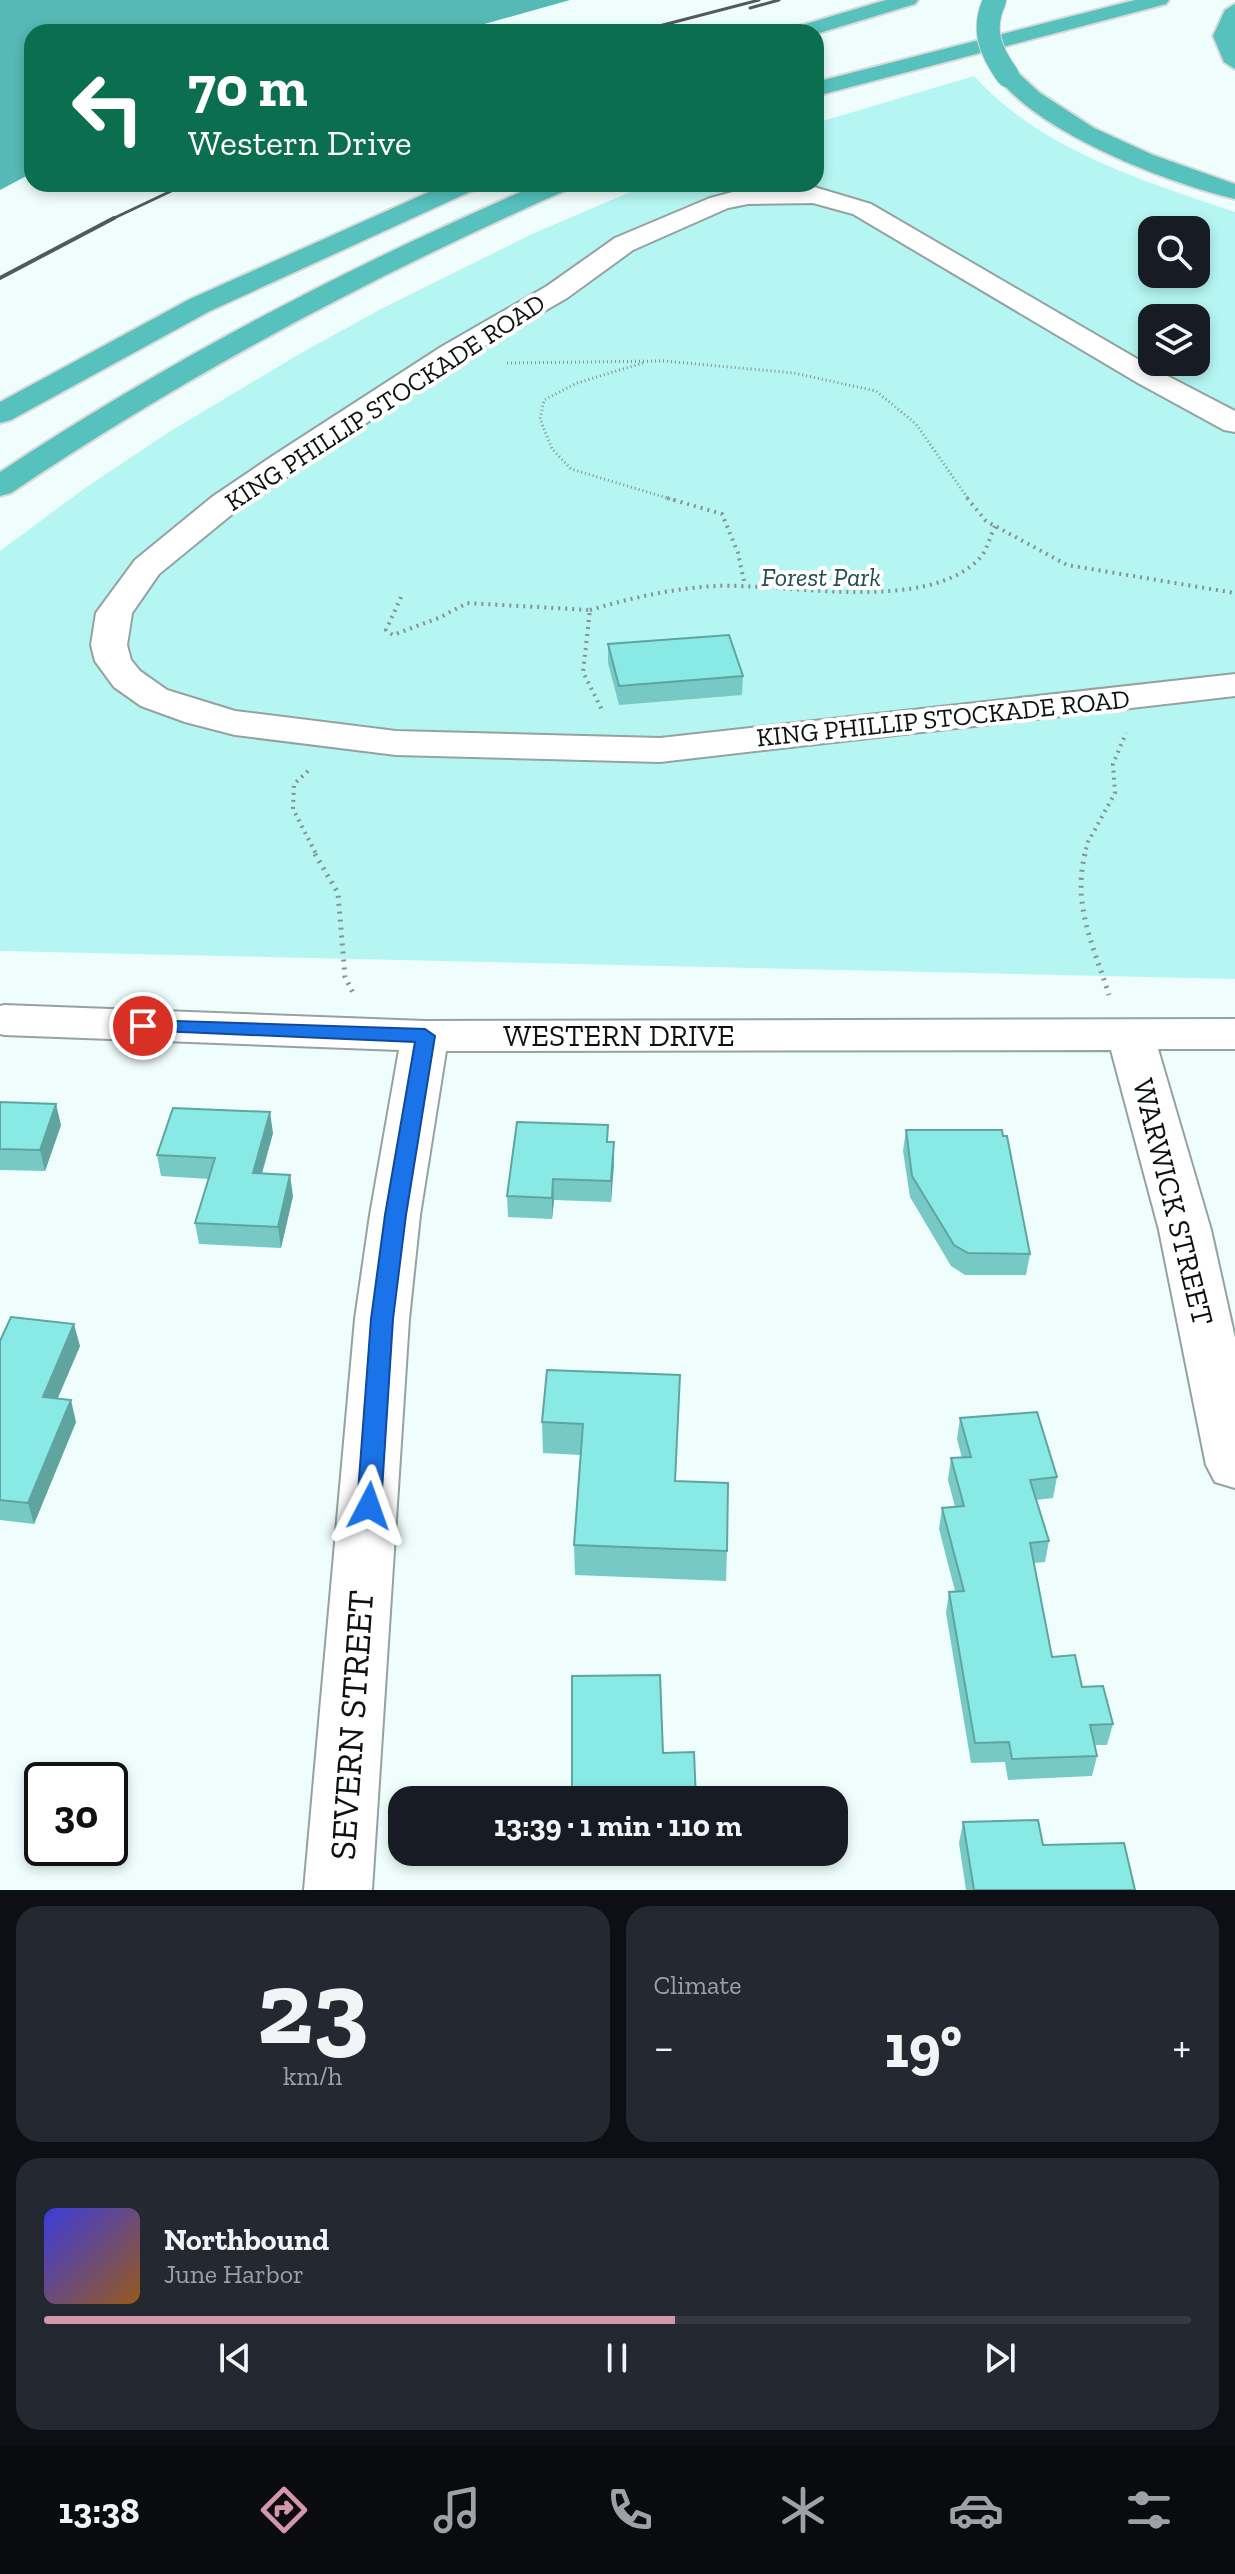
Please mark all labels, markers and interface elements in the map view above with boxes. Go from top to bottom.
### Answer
text: 70 m [188,53,308,120]
icon: left [56,56,160,160]
text: Western Drive [188,121,412,164]
map controls [1138,216,1210,376]
button: search [1138,216,1210,288]
street label: KING PHILLIP STOCKADE ROAD [219,286,551,518]
button: layers [1138,304,1210,376]
park label: Forest Park [761,561,881,593]
street label: KING PHILLIP STOCKADE ROAD [755,682,1131,754]
pin [109,992,177,1060]
icon: arrive [121,1004,165,1048]
street label: WESTERN DRIVE [503,1018,735,1054]
street label: WARWICK STREET [1125,1075,1221,1329]
position arrow [327,1464,411,1548]
street label: SEVERN STREET [321,1589,382,1861]
speed limit sign: 30 [24,1762,128,1866]
text: 13:39 · 1 min · 110 m [494,1808,742,1844]
text: 23 [257,1945,368,2070]
text: Climate [654,1969,741,2001]
text: 19° [885,2010,962,2082]
text: − [654,2020,674,2073]
text: + [1172,2020,1191,2073]
text: km/h [283,2060,342,2092]
text: Northbound [164,2222,329,2258]
text: June Harbor [164,2258,304,2290]
icon: previous [213,2336,257,2380]
icon: pause [595,2336,639,2380]
icon: next [978,2336,1022,2380]
icon: directions [256,2482,312,2538]
icon: music [429,2482,485,2538]
icon: phone [602,2482,658,2538]
icon: climate [775,2482,831,2538]
icon: car [948,2482,1004,2538]
icon: filters [1121,2482,1177,2538]
text: 13:38 [58,2489,140,2532]

